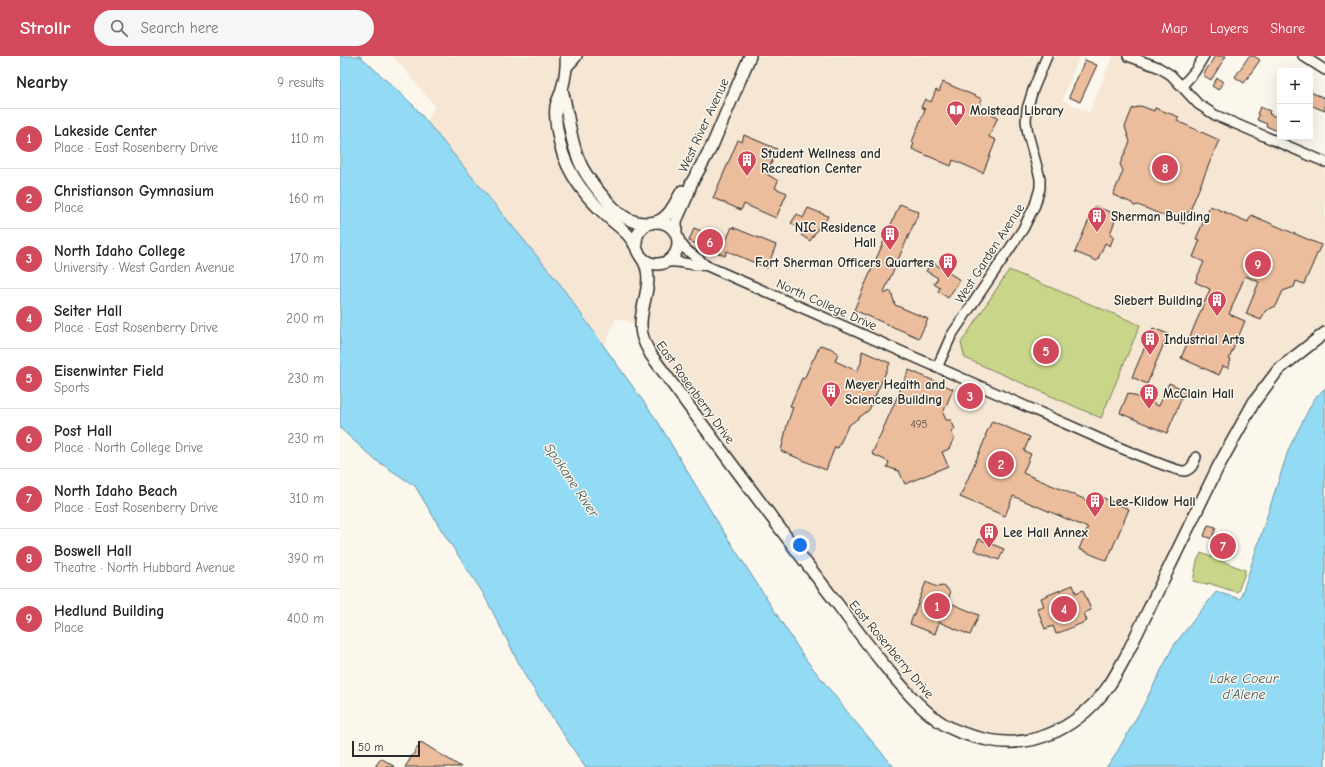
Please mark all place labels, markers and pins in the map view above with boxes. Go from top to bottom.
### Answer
library icon: Molstead Library [945,99,967,127]
place label: Molstead Library [970,103,1063,118]
place label: Student Wellness and Recreation Center [761,146,881,176]
building icon: Student Wellness and Recreation Center [736,149,758,177]
pin: 8 [1152,153,1178,183]
building icon: Sherman Building [1086,205,1108,233]
place label: Sherman Building [1111,209,1210,224]
place label: NIC Residence Hall [795,220,877,250]
building icon: NIC Residence Hall [879,223,901,251]
pin: 6 [697,227,723,257]
pin: 9 [1245,249,1271,279]
building icon: Fort Sherman Officers Quarters [937,251,959,279]
place label: Fort Sherman Officers Quarters [755,255,934,270]
building icon: Siebert Building [1206,289,1228,317]
place label: Siebert Building [1114,293,1203,308]
building icon: Industrial Arts [1139,328,1161,356]
place label: Industrial Arts [1164,332,1245,347]
pin: 5 [1033,336,1059,366]
place label: Meyer Health and Sciences Building [845,377,945,407]
building icon: Meyer Health and Sciences Building [820,380,842,408]
pin: 3 [957,381,983,411]
building icon: McClain Hall [1138,382,1160,410]
place label: McClain Hall [1163,386,1234,401]
pin: 2 [988,449,1014,479]
building icon: Lee-Kildow Hall [1084,490,1106,518]
place label: Lee-Kildow Hall [1109,494,1196,509]
building icon: Lee Hall Annex [978,521,1000,549]
place label: Lee Hall Annex [1003,525,1088,540]
pin: 7 [1210,531,1236,561]
pin: 1 [924,591,950,621]
pin: 4 [1051,594,1077,624]

